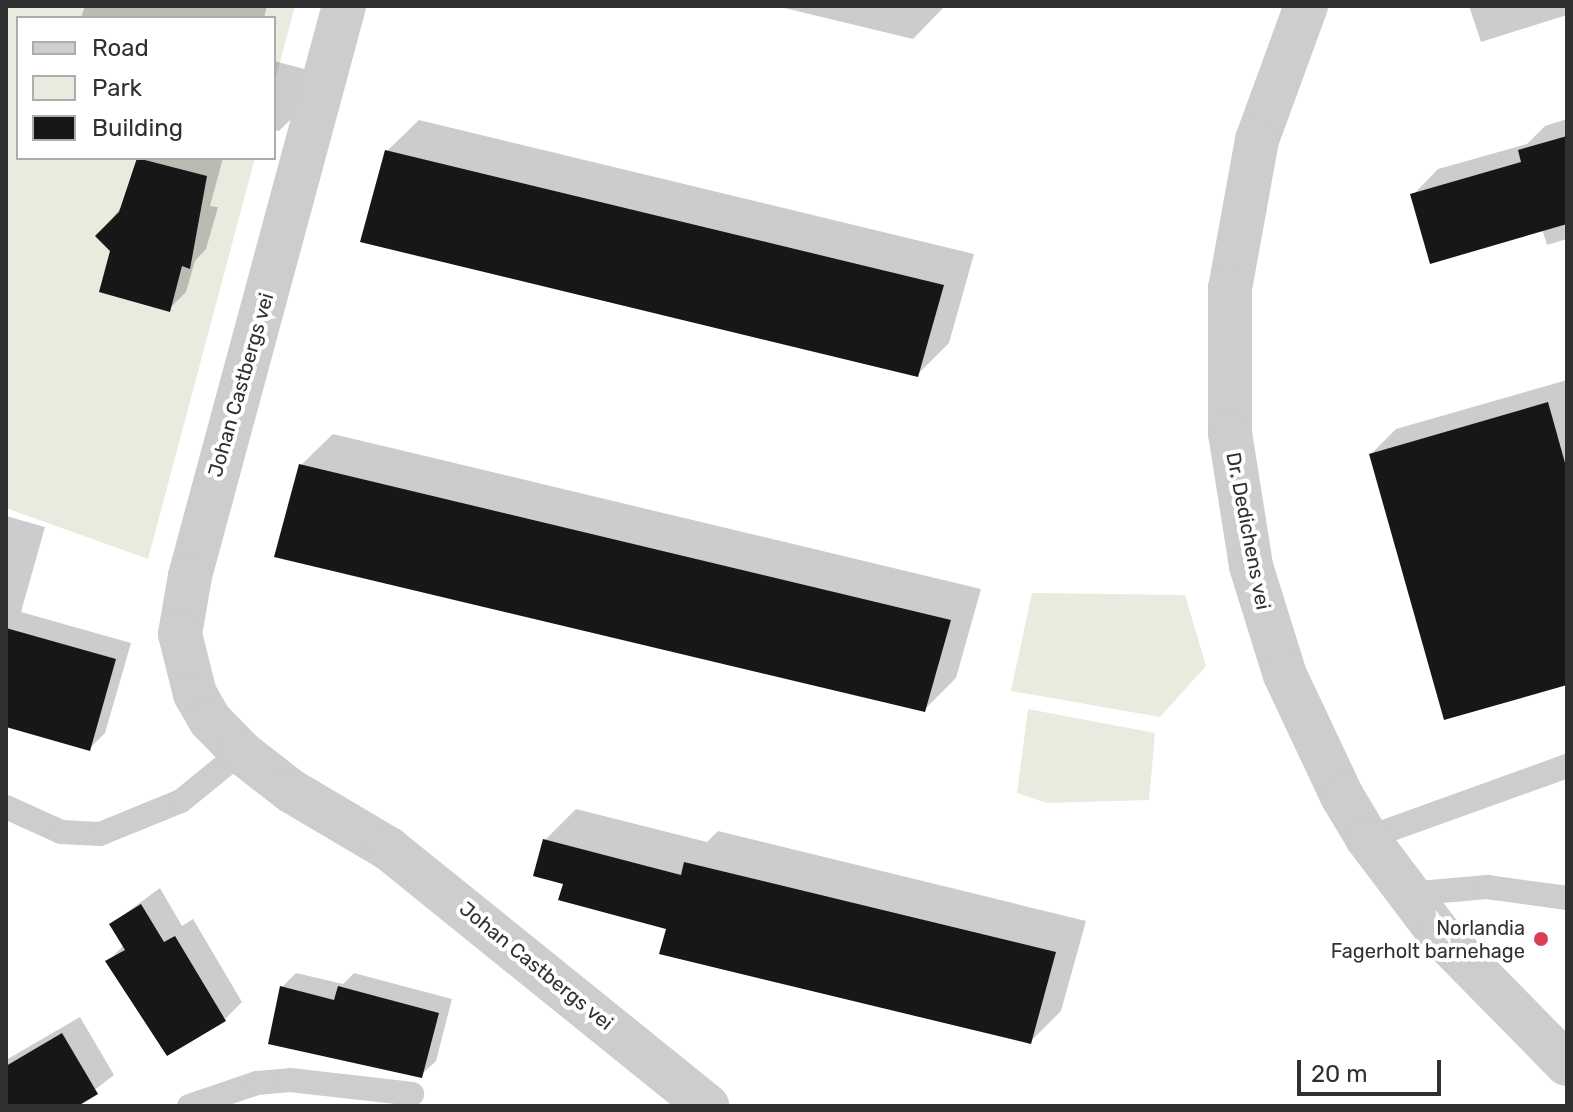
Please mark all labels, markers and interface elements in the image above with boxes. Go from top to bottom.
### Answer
legend [16,16,276,160]
text: Road [92,34,149,62]
text: Park [92,74,142,102]
text: Building [92,114,183,142]
street label: Johan Castbergs vei [203,290,279,480]
street label: Dr. Dedichens vei [1221,450,1275,612]
street label: Johan Castbergs vei [454,897,618,1035]
place label: Norlandia Fagerholt barnehage [1331,916,1525,963]
marker: Norlandia Fagerholt barnehage [1532,930,1550,948]
scale bar [1301,1044,1445,1094]
text: 20 m [1311,1060,1368,1088]

